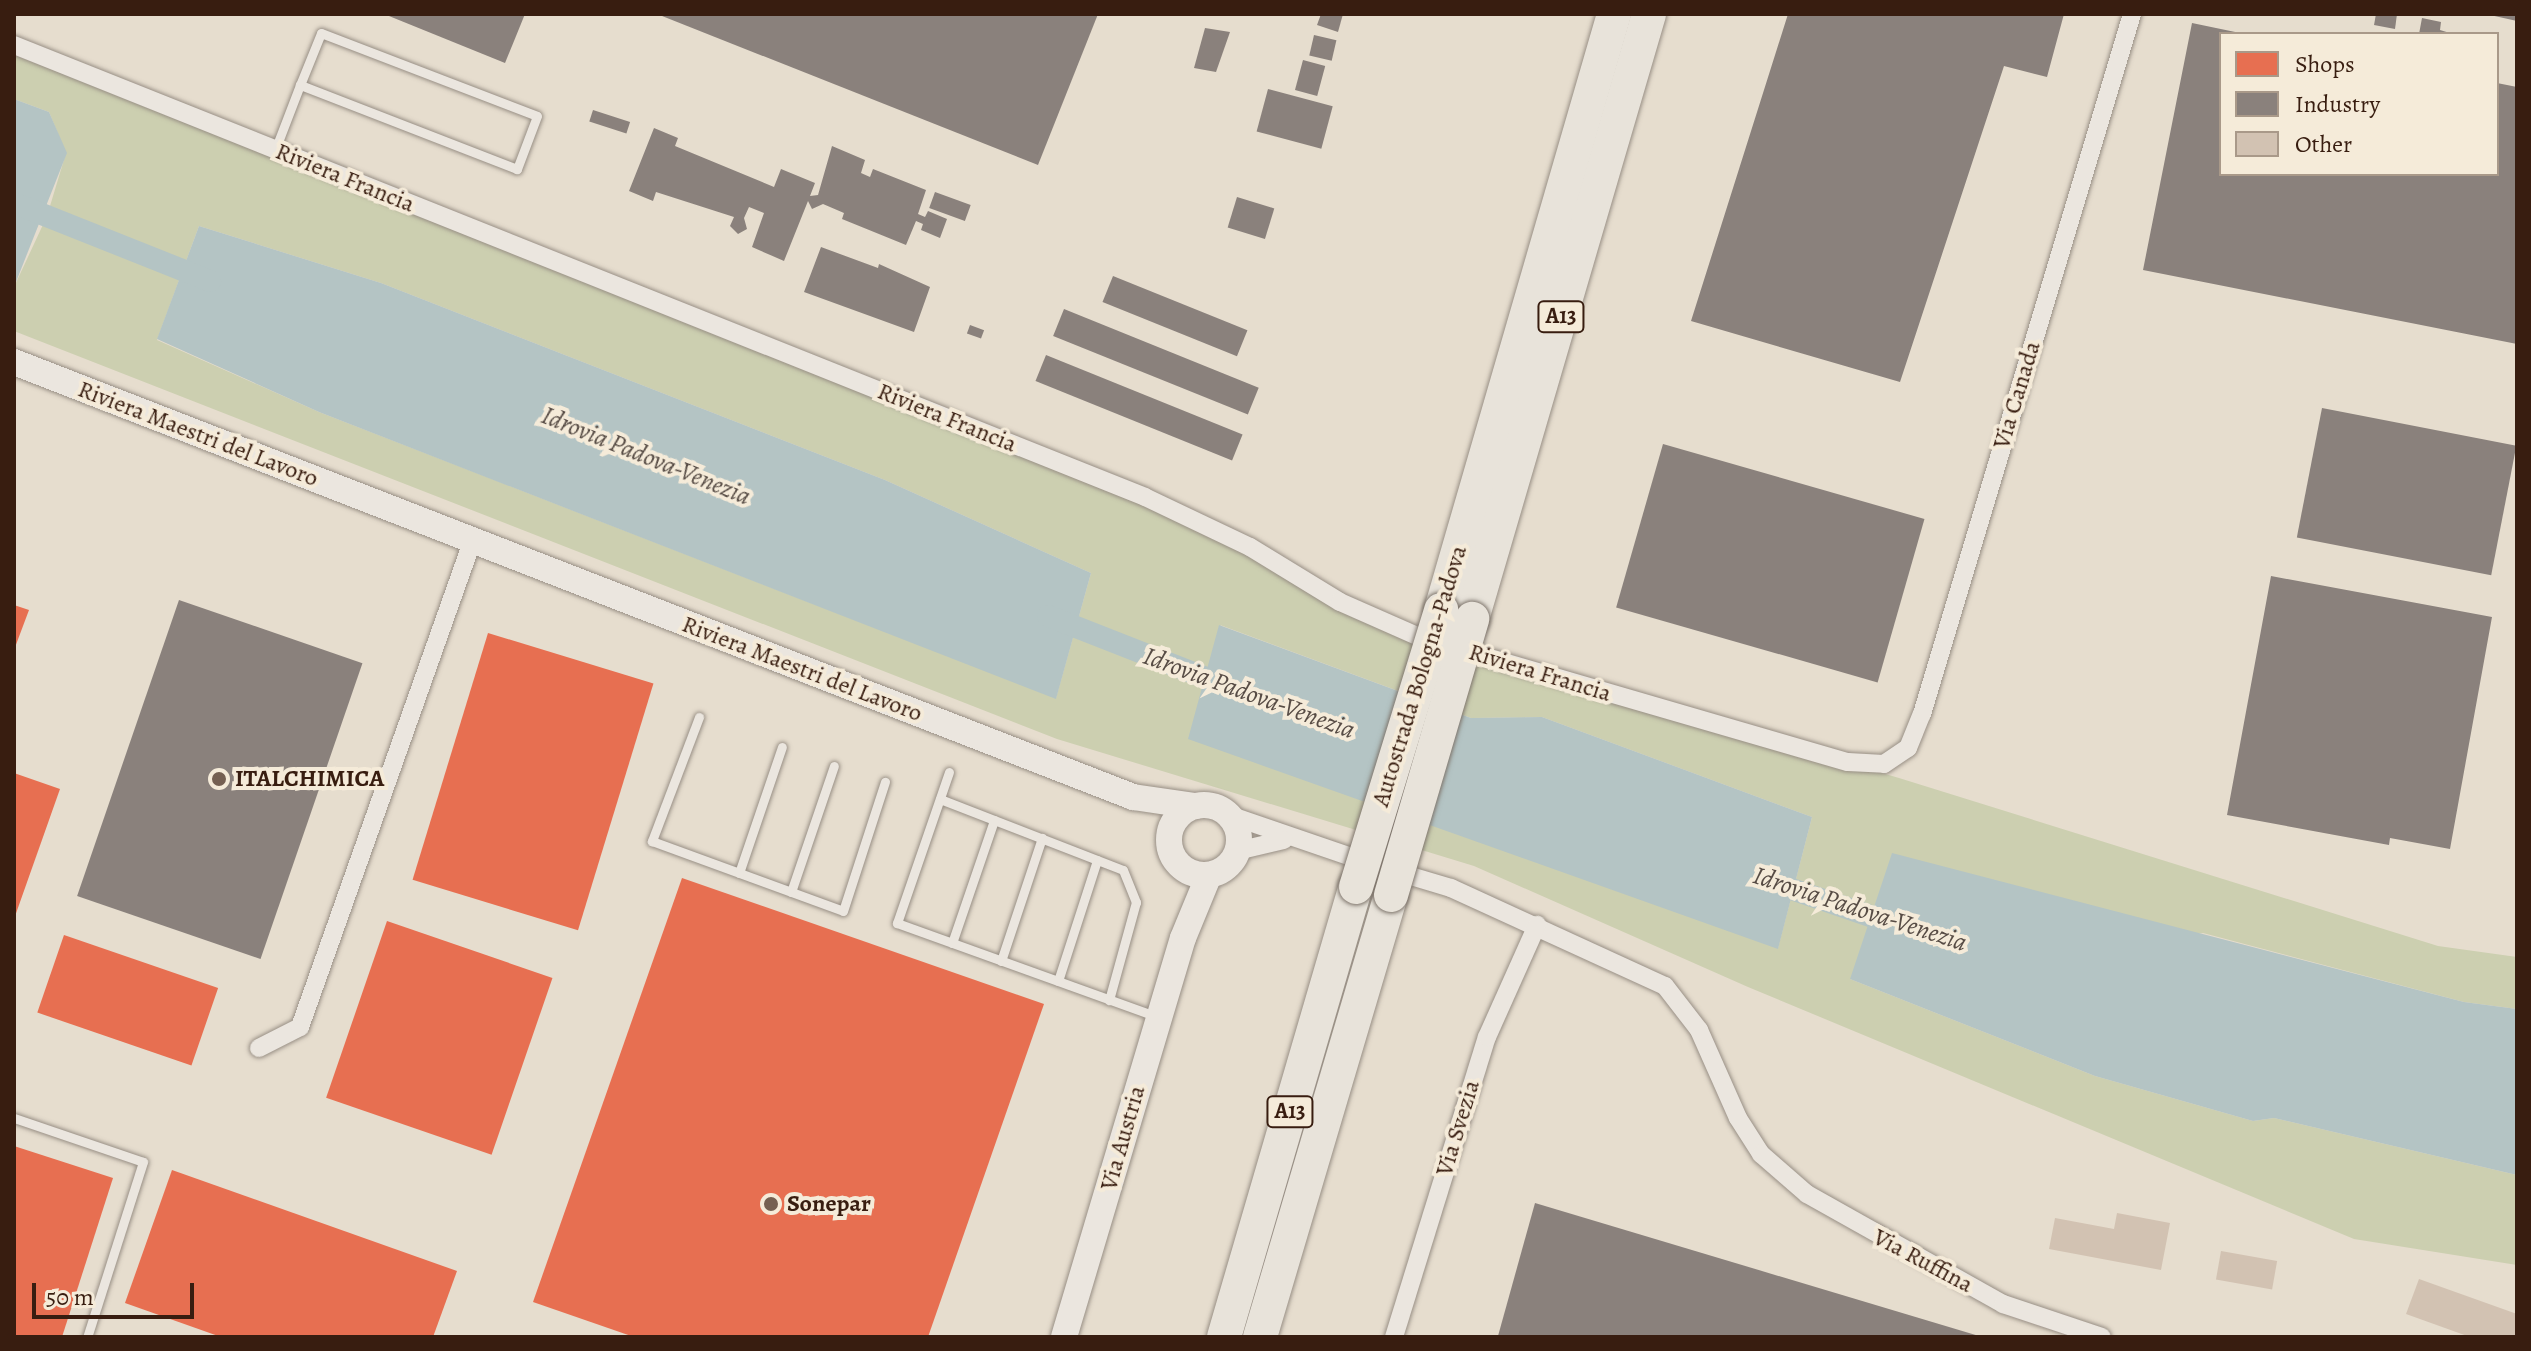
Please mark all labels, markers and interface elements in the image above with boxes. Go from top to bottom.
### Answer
legend [2219,32,2499,176]
text: Shops [2295,48,2355,80]
text: Industry [2295,88,2380,120]
text: Other [2295,128,2352,160]
street label: Riviera Francia [271,137,419,219]
road number: A13 [1537,299,1585,335]
street label: Via Canada [1987,338,2047,452]
street label: Riviera Maestri del Lavoro [74,375,322,493]
street label: Riviera Francia [873,377,1021,459]
water label: Idrovia Padova-Venezia [537,400,755,512]
street label: Autostrada Bologna-Padova [1367,542,1473,810]
street label: Riviera Maestri del Lavoro [678,610,926,728]
street label: Riviera Francia [1465,638,1615,708]
water label: Idrovia Padova-Venezia [1139,640,1359,746]
place label: ITALCHIMICA [235,765,384,793]
marker: ITALCHIMICA [210,770,228,788]
water label: Idrovia Padova-Venezia [1749,860,1971,958]
street label: Via Svezia [1430,1077,1486,1179]
street label: Via Austria [1094,1082,1152,1194]
road number: A13 [1266,1094,1314,1130]
place label: Sonepar [787,1190,871,1218]
marker: Sonepar [762,1195,780,1213]
street label: Via Ruffina [1868,1223,1978,1299]
scale bar [36,1267,198,1317]
text: 50 m [46,1281,94,1313]

